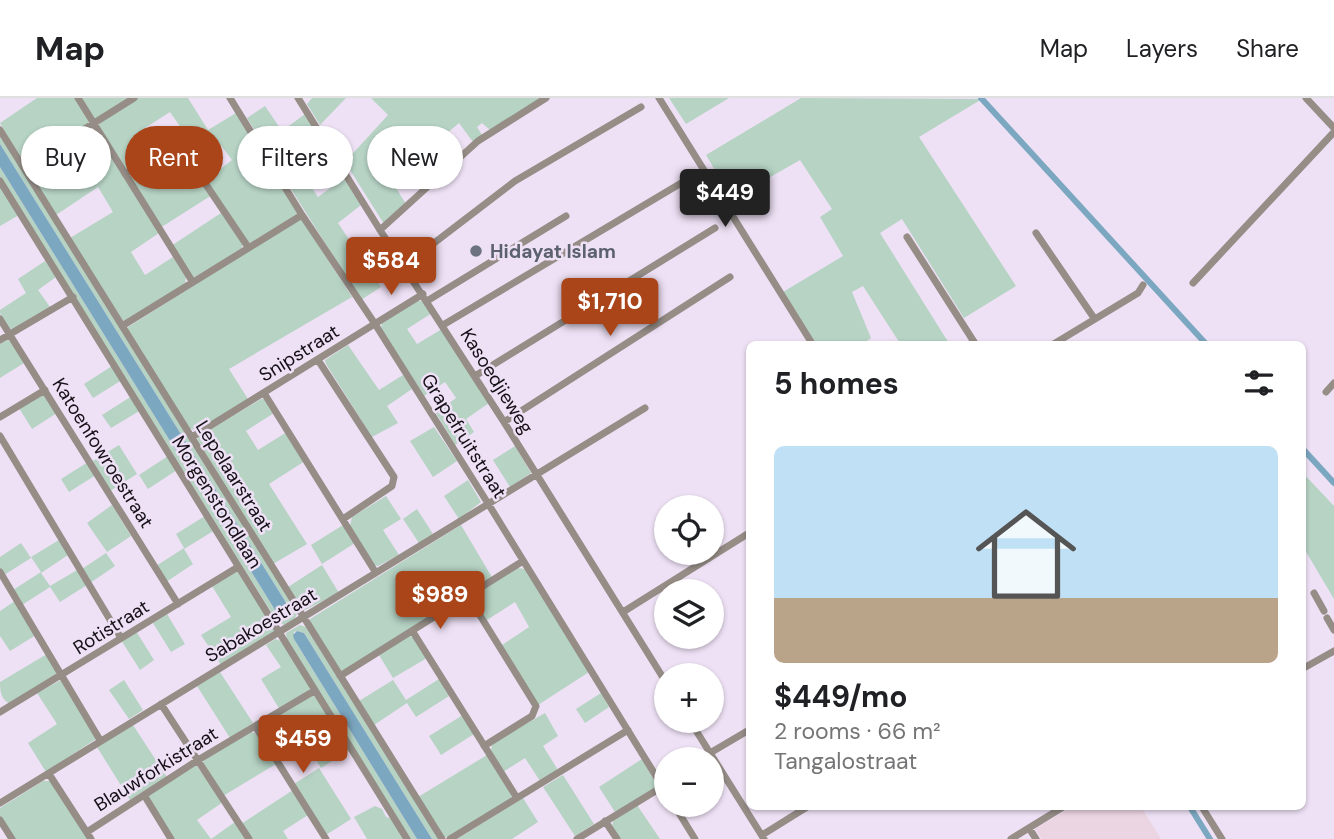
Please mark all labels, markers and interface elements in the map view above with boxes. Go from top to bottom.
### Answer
text: Map [35,27,105,70]
text: Map [1040,33,1088,64]
text: Layers [1126,33,1198,64]
text: Share [1236,33,1299,64]
chip: Buy [21,126,111,189]
chip: Rent [125,126,223,189]
chip: Filters [237,126,353,189]
chip: New [367,126,463,189]
pin: $449 [684,170,766,229]
text: $449 [696,177,754,207]
pin: $584 [350,238,432,297]
place label: Hidayat Islam [490,239,616,264]
marker: Hidayat Islam [468,243,484,259]
text: $584 [362,245,420,275]
pin: $1,710 [553,278,667,338]
text: $1,710 [577,286,643,316]
street label: Snipstraat [254,319,344,387]
street label: Kasoedjieweg [455,324,539,439]
text: 5 homes [774,364,899,403]
icon: filters [1240,364,1278,402]
street label: Grapefruitstraat [416,369,512,503]
street label: Katoenfowroestraat [47,373,159,533]
street label: Lepelaarstraat [190,416,278,536]
street label: Morgenstondlaan [166,431,268,573]
icon: home [963,491,1089,617]
map controls [654,495,724,817]
button: locate [654,495,724,565]
pin: $989 [399,572,481,631]
text: $989 [412,579,468,609]
button: layers [654,579,724,649]
street label: Sabakoestraat [201,582,321,668]
street label: Rotistraat [68,594,154,660]
button: + [654,663,724,733]
text: $449/mo [774,677,907,716]
pin: $459 [262,716,344,775]
text: 2 rooms · 66 m² [774,716,941,746]
street label: Blauwforkistraat [89,721,223,817]
text: $459 [274,723,332,753]
text: Tangalostraat [774,746,917,776]
button: − [654,747,724,817]

